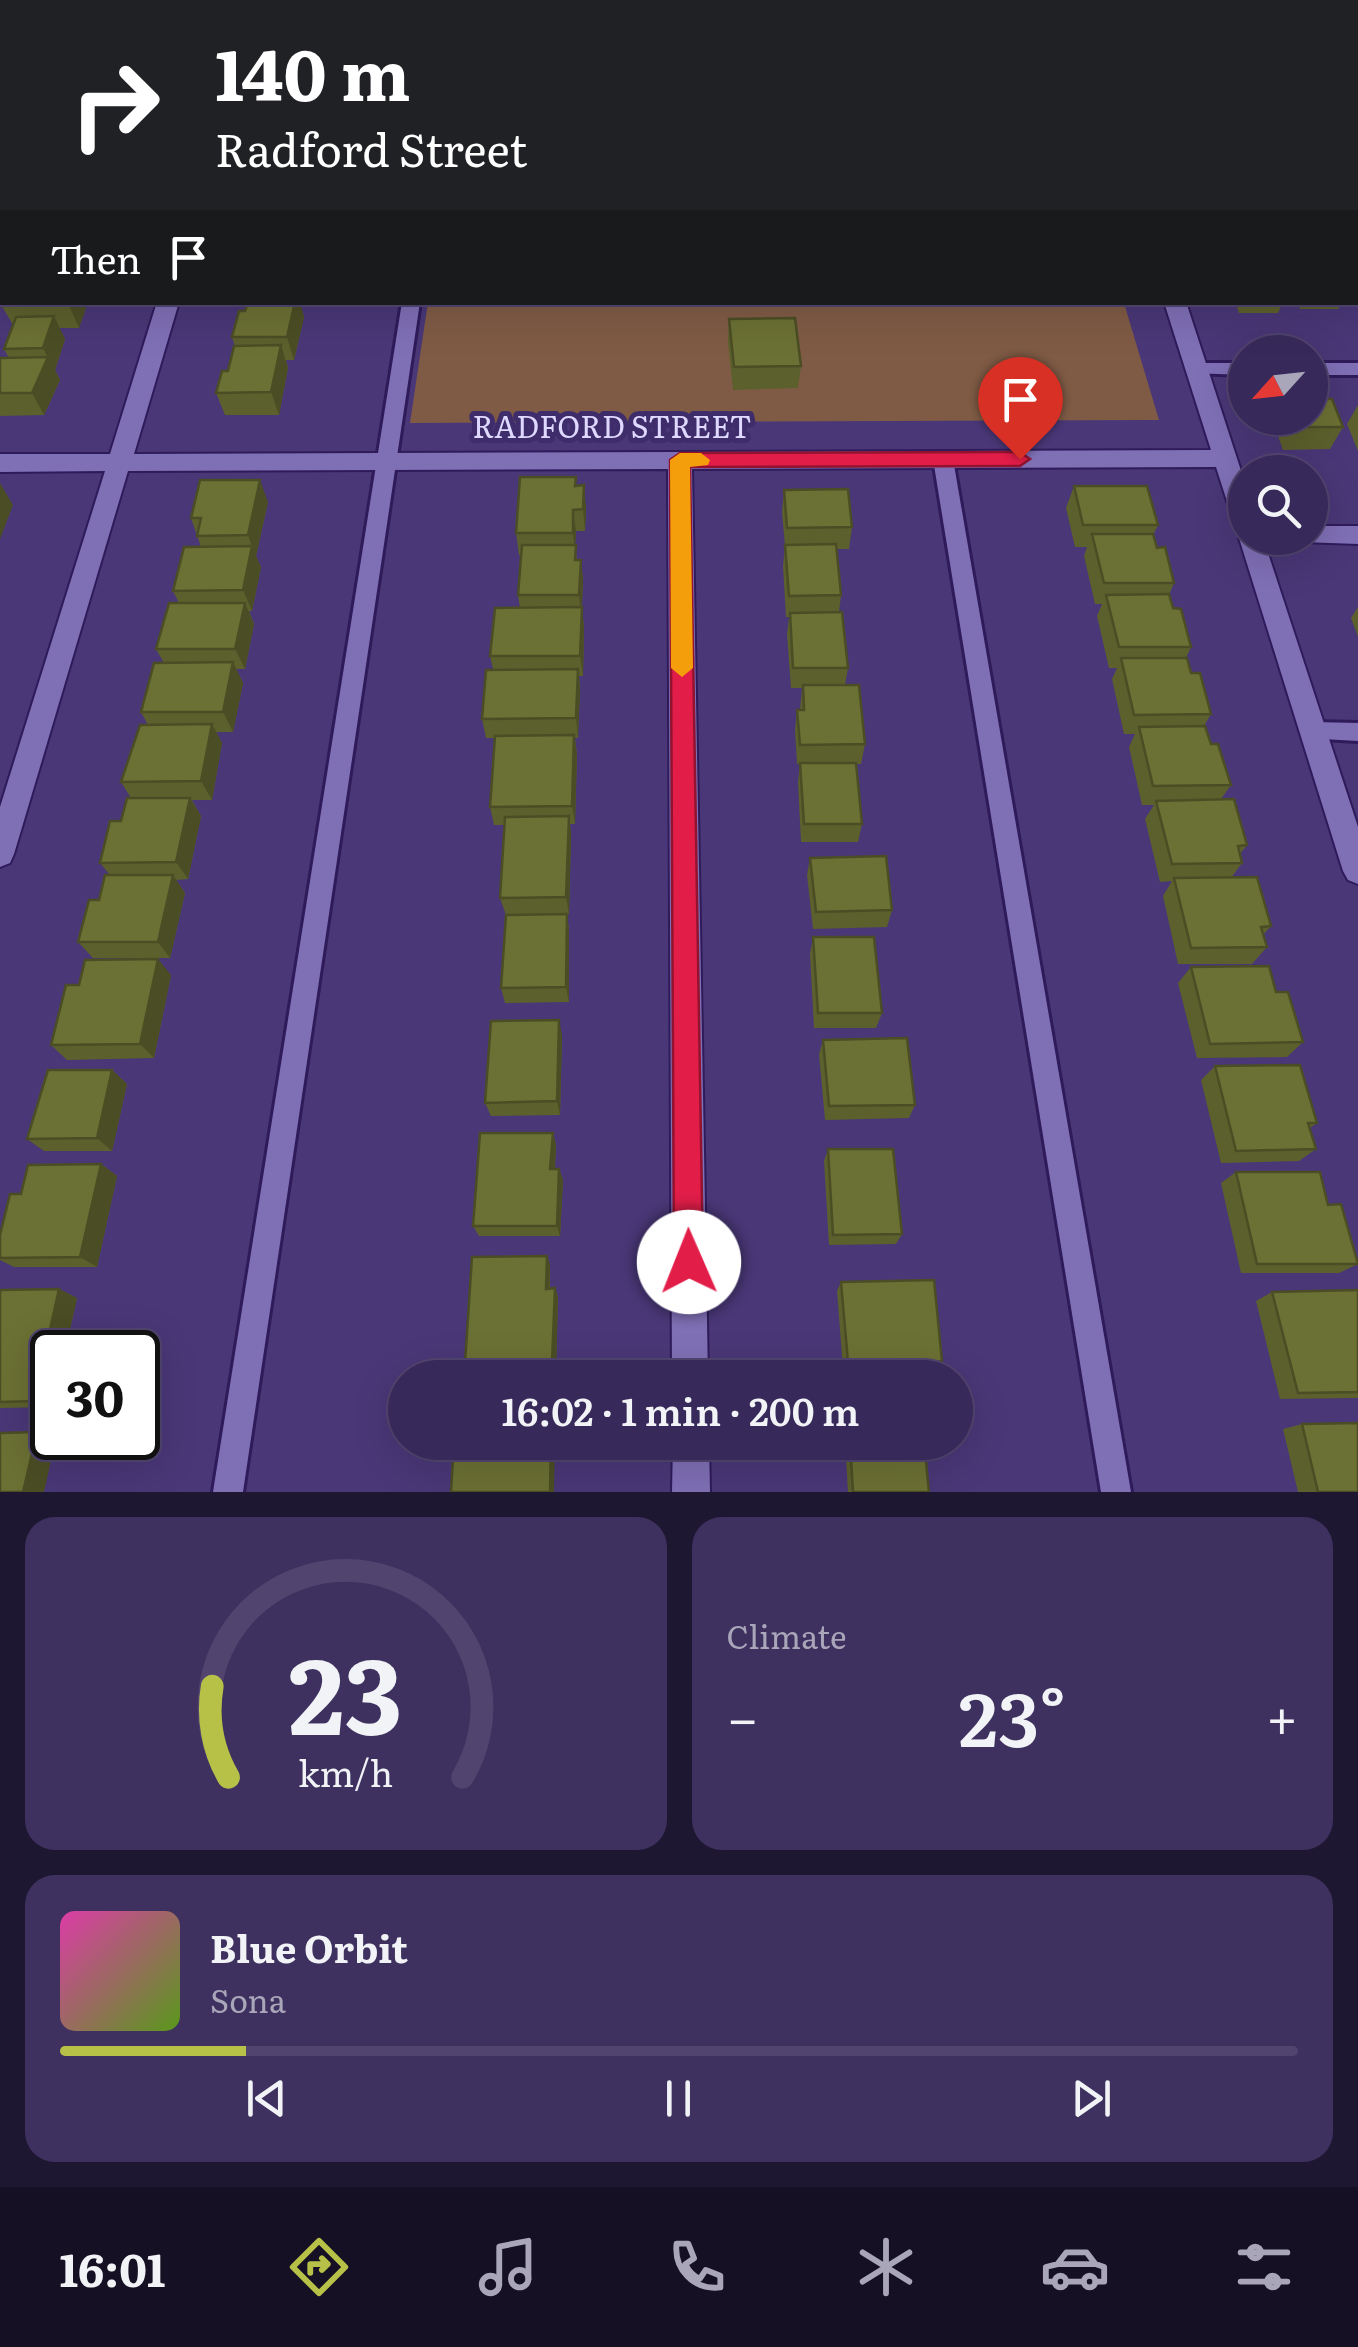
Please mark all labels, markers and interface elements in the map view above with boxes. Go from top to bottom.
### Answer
text: 140 m [215,19,410,123]
icon: right [50,40,180,170]
text: Radford Street [215,114,527,181]
text: Then [50,229,141,286]
icon: arrive [161,230,216,285]
north arrow [1228,335,1328,435]
map controls [1228,335,1328,555]
pin [978,357,1063,460]
icon: arrive [993,372,1048,427]
street label: RADFORD STREET [472,403,752,447]
button: search [1228,455,1328,555]
position arrow [637,1210,741,1314]
speed limit sign: 30 [30,1330,160,1460]
text: 16:02 · 1 min · 200 m [501,1381,860,1438]
text: Climate [727,1611,847,1659]
text: 23 [289,1613,403,1767]
text: 23° [959,1659,1066,1770]
text: − [727,1674,759,1756]
text: + [1266,1674,1298,1756]
text: km/h [298,1745,393,1798]
text: Blue Orbit [210,1918,408,1975]
text: Sona [210,1975,286,2023]
icon: previous [239,2071,294,2126]
icon: pause [651,2071,706,2126]
icon: next [1064,2071,1119,2126]
icon: directions [284,2232,354,2302]
icon: music [473,2232,543,2302]
icon: phone [662,2232,732,2302]
icon: climate [851,2232,921,2302]
icon: car [1040,2232,1110,2302]
icon: filters [1229,2232,1299,2302]
text: 16:01 [59,2234,166,2301]

